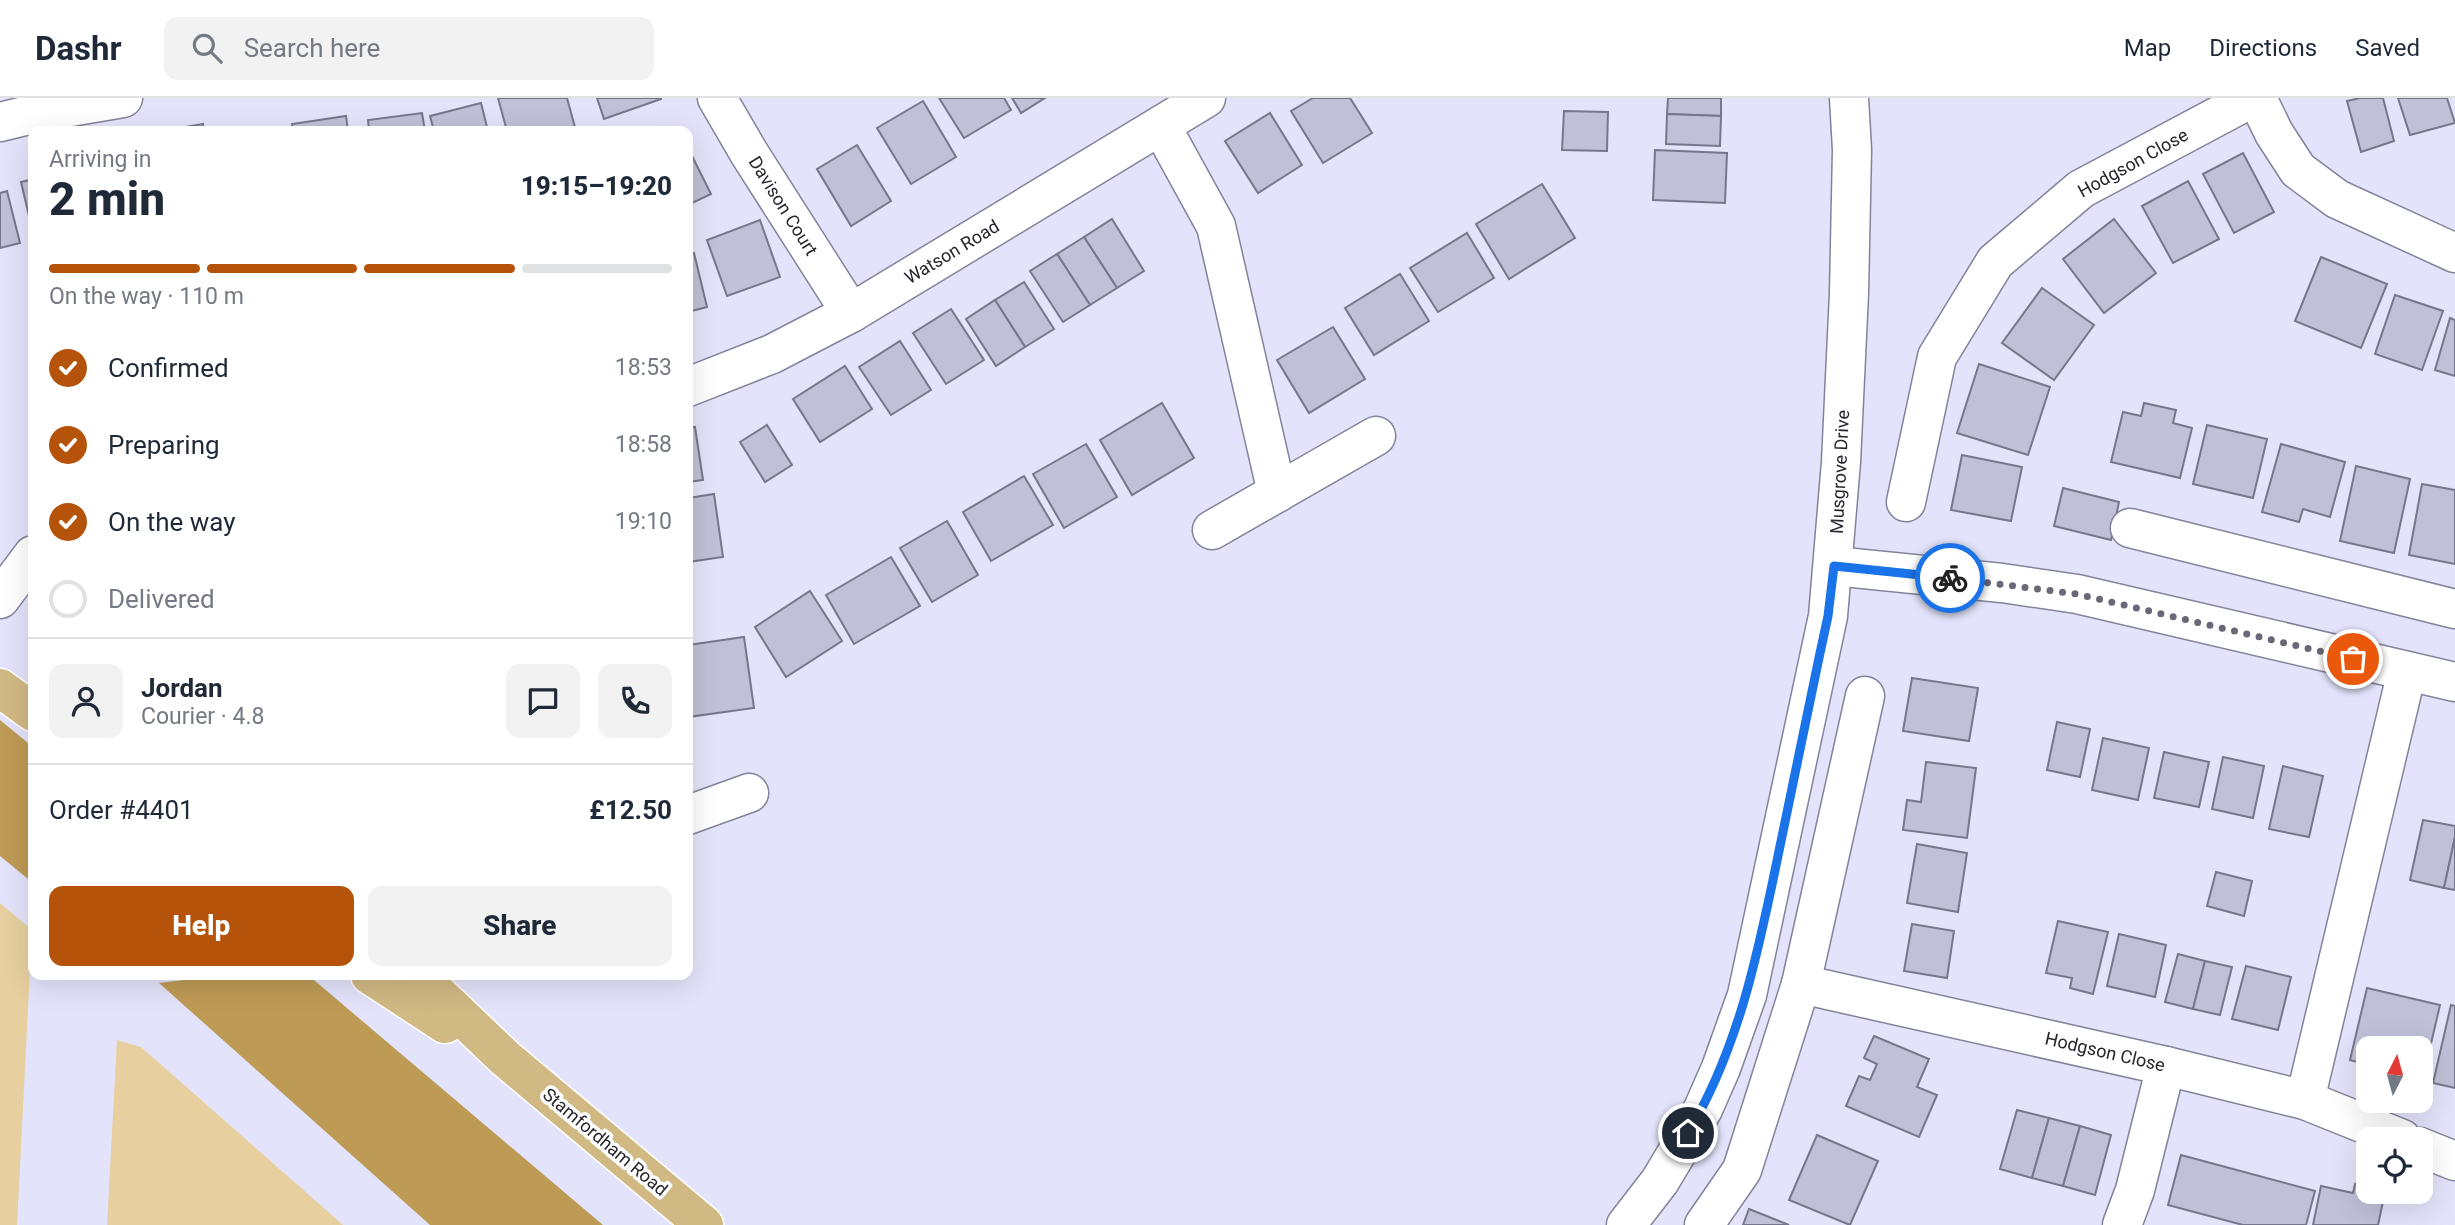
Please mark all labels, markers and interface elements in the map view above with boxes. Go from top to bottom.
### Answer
search box [164,17,654,80]
text: Dashr [35,29,122,68]
icon: search [188,29,226,67]
text: Search here [244,33,380,63]
text: Map [2124,34,2171,62]
text: Directions [2209,34,2317,62]
text: Saved [2355,34,2420,62]
street label: Hodgson Close [2074,124,2191,201]
text: Arriving in [49,146,152,173]
street label: Davison Court [745,152,822,259]
text: 19:15–19:20 [521,171,672,201]
text: 2 min [49,172,165,226]
street label: Watson Road [901,215,1003,288]
text: On the way · 110 m [49,283,244,310]
icon: check [49,349,87,387]
text: Confirmed [108,353,229,383]
text: 18:53 [615,354,672,381]
street label: Musgrove Drive [1826,409,1853,535]
icon: check [49,426,87,464]
text: Preparing [108,430,220,460]
text: 18:58 [615,431,672,458]
icon: check [49,503,87,541]
text: On the way [108,507,236,537]
text: 19:10 [615,508,672,535]
courier [1915,543,1985,613]
icon: bike [1931,559,1969,597]
text: Delivered [108,584,215,614]
pin [2323,629,2383,689]
icon: bag [2334,640,2372,678]
button: person [49,664,123,738]
button: chat [506,664,580,738]
button: phone [598,664,672,738]
text: Jordan [141,673,223,703]
text: Courier · 4.8 [141,703,264,730]
text: Order #4401 [49,795,194,825]
text: £12.50 [589,795,672,825]
button: Help [49,886,354,966]
button: Share [368,886,672,966]
street label: Hodgson Close [2043,1028,2167,1076]
north arrow [2356,1036,2432,1113]
map controls [2356,1036,2433,1204]
street label: Stamfordham Road [539,1083,672,1200]
pin [1658,1103,1718,1163]
icon: home [1669,1114,1707,1152]
button: locate [2356,1127,2433,1204]

